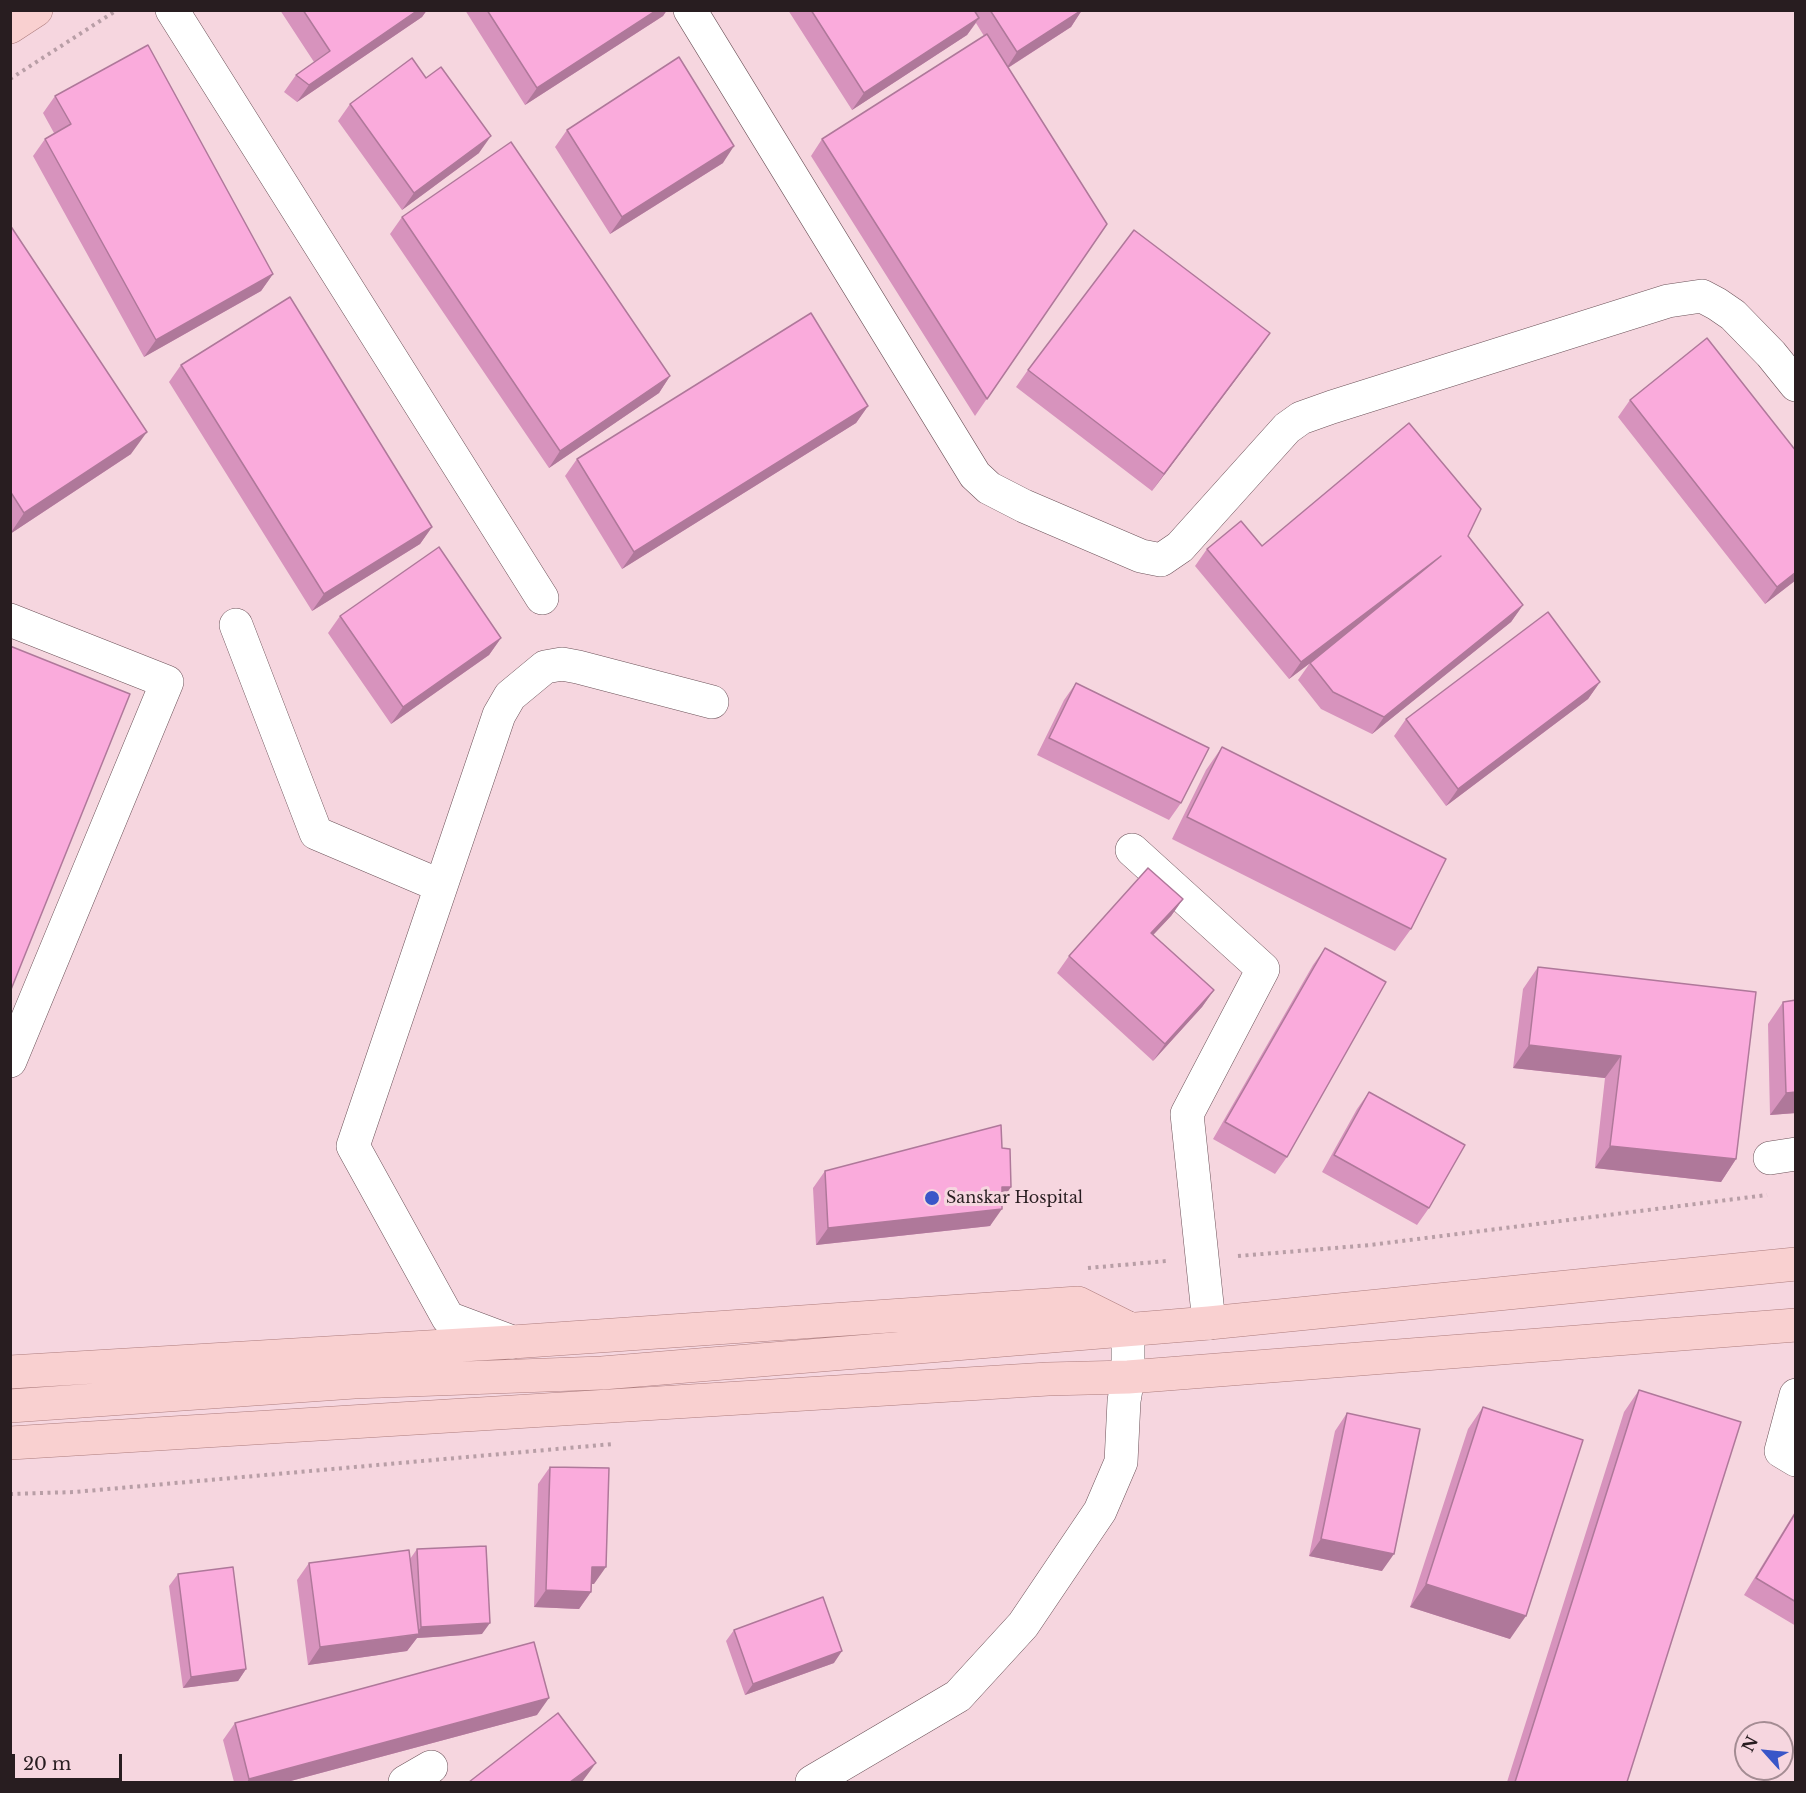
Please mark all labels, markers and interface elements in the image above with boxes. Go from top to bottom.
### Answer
place label: Sanskar Hospital [946,1188,1083,1208]
marker: Sanskar Hospital [923,1189,941,1207]
north arrow [1734,1721,1794,1781]
text: N [1737,1732,1762,1755]
scale bar [15,1742,124,1780]
text: 20 m [23,1753,71,1775]

